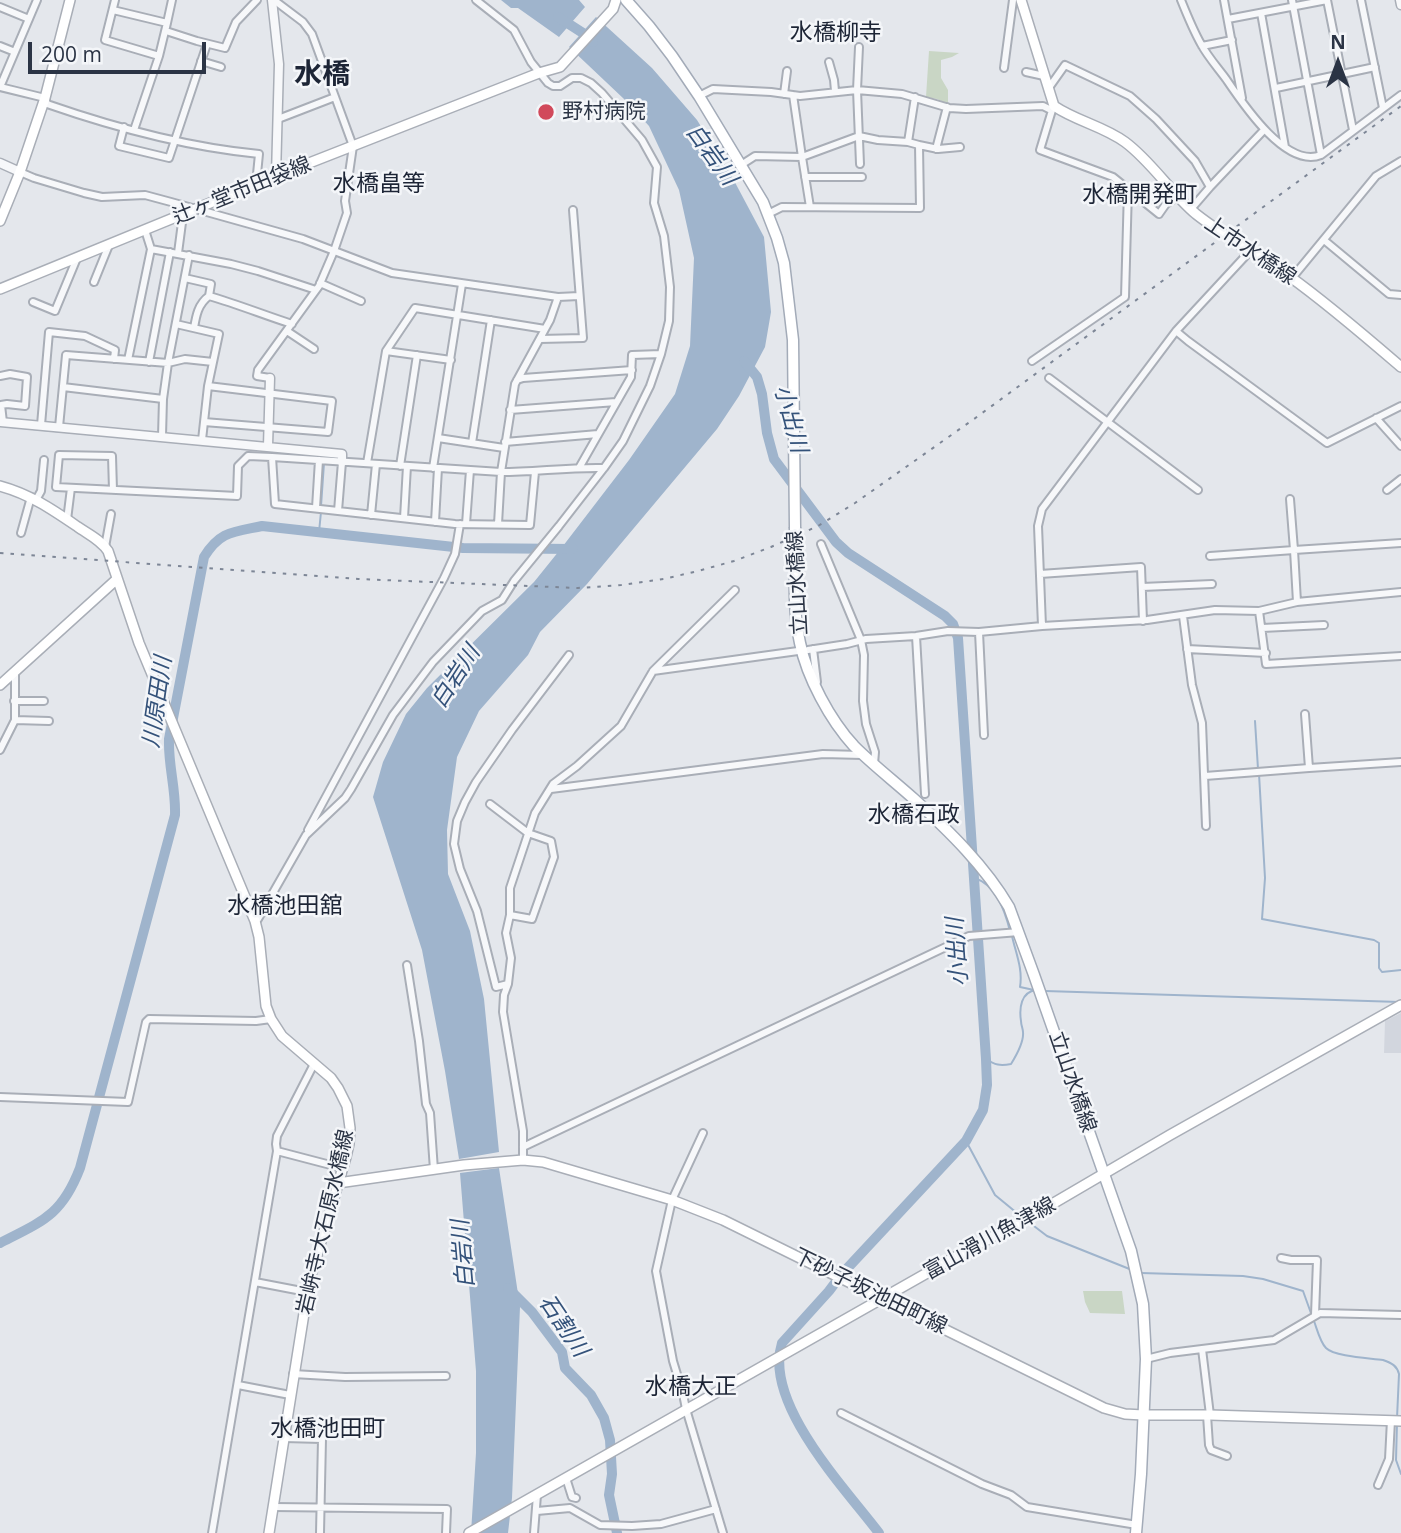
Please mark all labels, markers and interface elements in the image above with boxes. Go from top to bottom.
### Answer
district label: 水橋柳寺 [790,19,882,47]
scale bar [32,28,210,72]
north arrow [1303,28,1373,98]
text: N [1330,29,1346,55]
text: 200 m [41,40,102,68]
district label: 水橋 [294,58,350,92]
place label: 野村病院 [562,99,646,125]
marker: 野村病院 [536,102,556,122]
water label: 白岩川 [680,119,742,191]
street label: 辻ヶ堂市田袋線 [169,152,315,230]
district label: 水橋畠等 [333,170,425,198]
district label: 水橋開発町 [1083,181,1197,209]
street label: 上市水橋線 [1199,211,1301,291]
water label: 小出川 [768,382,812,456]
street label: 立山水橋線 [783,530,813,636]
water label: 白岩川 [426,641,486,713]
water label: 川原田川 [138,655,178,749]
district label: 水橋石政 [868,801,960,829]
district label: 水橋池田舘 [228,892,342,920]
water label: 小出川 [942,917,974,987]
street label: 立山水橋線 [1043,1028,1101,1136]
street label: 岩峅寺大石原水橋線 [292,1127,360,1317]
street label: 富山滑川魚津線 [920,1192,1060,1286]
water label: 白岩川 [447,1218,481,1290]
street label: 下砂子坂池田町線 [789,1244,951,1340]
water label: 石割川 [532,1290,594,1362]
district label: 水橋大正 [645,1373,737,1401]
district label: 水橋池田町 [271,1415,385,1443]

